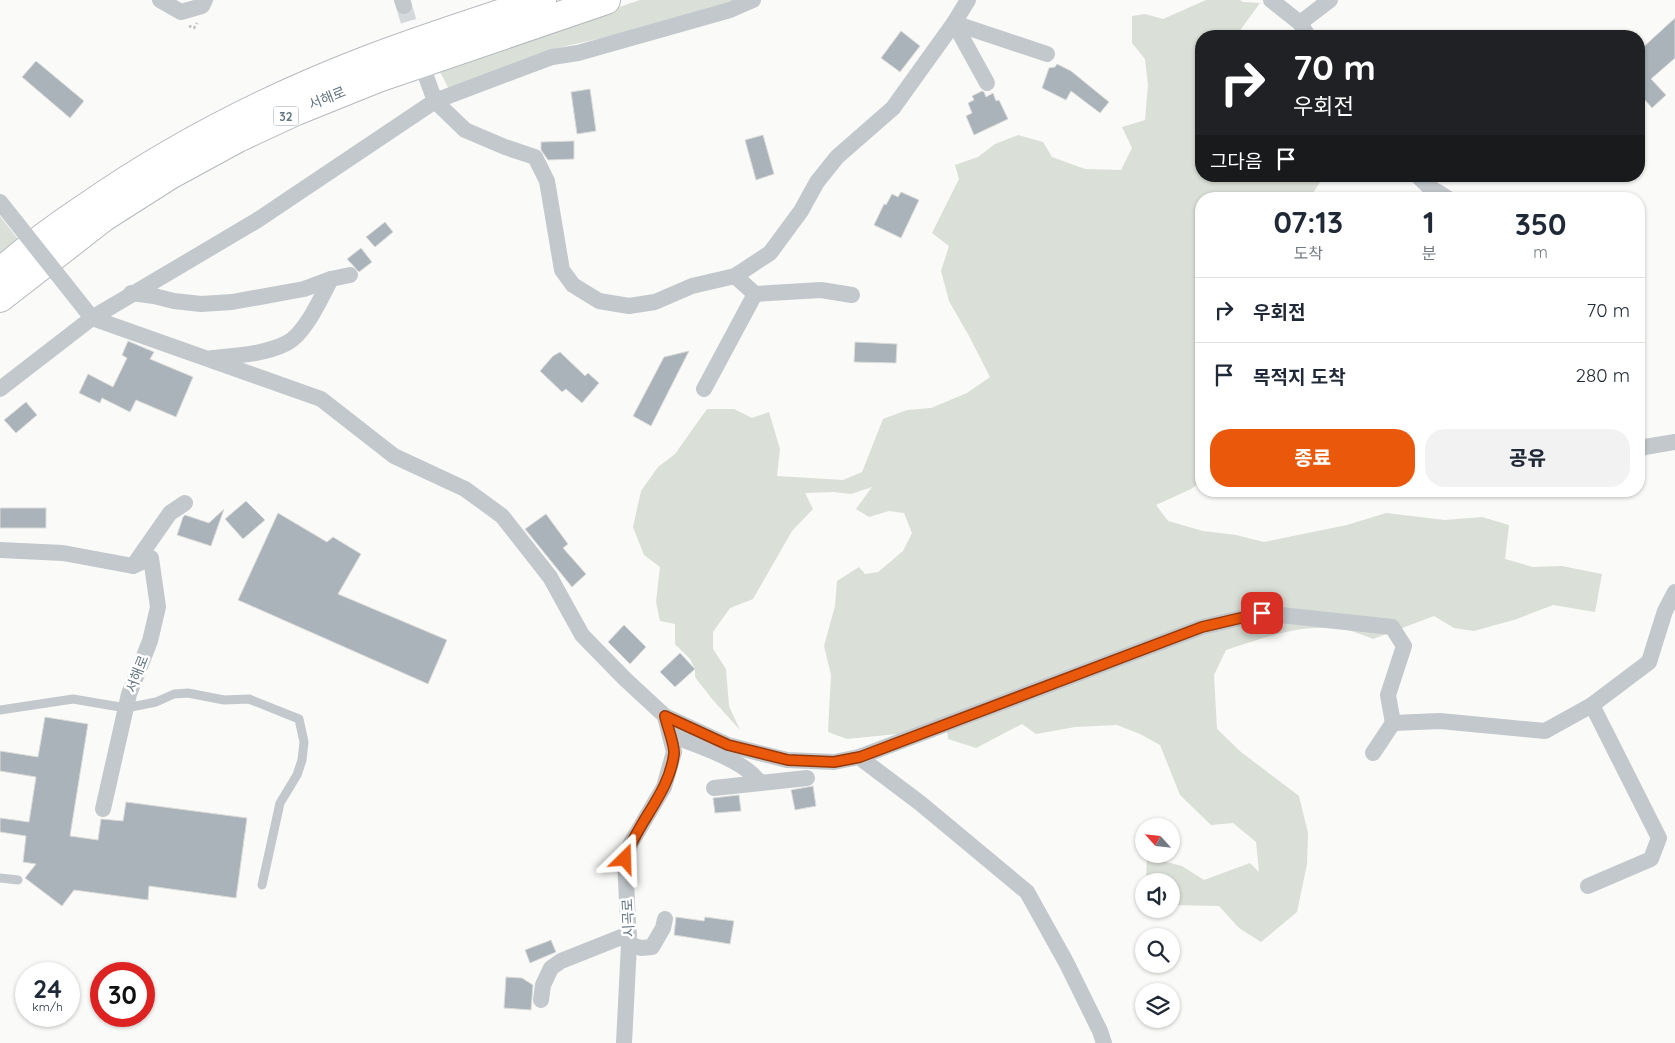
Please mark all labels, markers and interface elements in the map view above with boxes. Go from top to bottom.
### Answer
text: 70 m [1293,45,1376,89]
icon: right [1210,50,1275,115]
street label: 서해로 [306,82,348,114]
text: 우회전 [1293,92,1354,120]
road number: 32 [274,106,298,125]
icon: arrive [1272,145,1300,173]
text: 그다음 [1210,149,1262,173]
text: 07:13 [1273,203,1343,241]
text: 1 [1423,203,1435,241]
text: 350 [1515,205,1567,243]
text: m [1533,242,1548,262]
text: 도착 [1294,243,1323,263]
text: 분 [1422,243,1436,263]
icon: right [1210,296,1238,324]
text: 70 m [1586,298,1630,322]
text: 우회전 [1253,300,1305,324]
icon: arrive [1210,361,1238,389]
text: 280 m [1575,363,1630,387]
text: 목적지 도착 [1253,365,1346,389]
button: 종료 [1210,429,1415,487]
button: 공유 [1425,429,1630,487]
pin [1241,592,1283,634]
icon: arrive [1248,599,1276,627]
street label: 서해로 [122,653,152,695]
north arrow [1135,818,1180,862]
map controls [1135,818,1180,1028]
position arrow [598,832,650,884]
button: sound [1135,873,1180,918]
street label: 시곡로 [618,898,638,938]
button: search [1135,928,1180,973]
speed limit sign: 30 [90,962,155,1027]
text: 24 [33,973,62,1004]
button: layers [1135,983,1180,1028]
text: km/h [32,999,63,1014]

